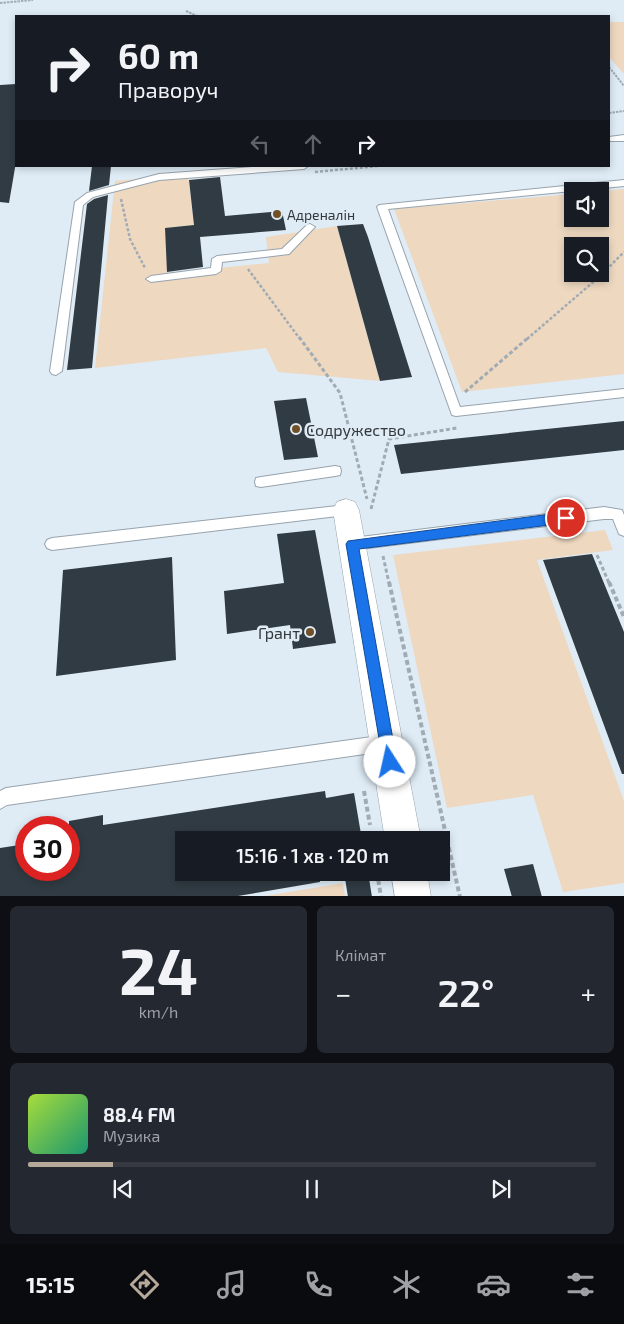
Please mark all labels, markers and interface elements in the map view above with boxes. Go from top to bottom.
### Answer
text: 60 m [118,34,199,76]
icon: right [35,35,100,100]
text: Праворуч [118,76,219,102]
icon: left [246,130,274,158]
icon: ahead [299,130,327,158]
icon: right [352,130,380,158]
map controls [564,182,609,282]
button: sound [564,182,609,227]
place label: Адреналін [287,206,355,223]
marker: Адреналін [271,208,283,220]
button: search [564,237,609,282]
place label: Содружество [306,420,406,440]
marker: Содружество [290,423,302,435]
pin [545,497,587,539]
icon: arrive [552,504,580,532]
place label: Грант [258,623,300,642]
marker: Грант [304,626,316,638]
position arrow [363,735,415,787]
speed limit sign: 30 [15,816,80,881]
text: 15:16 · 1 хв · 120 m [236,844,389,867]
text: 24 [119,930,198,1008]
text: Клімат [335,945,386,964]
text: 22° [438,969,494,1015]
text: − [335,976,351,1010]
text: + [581,976,596,1010]
text: km/h [139,1002,178,1021]
text: 88.4 FM [103,1103,175,1126]
text: Музика [103,1126,160,1145]
icon: previous [109,1175,137,1203]
icon: pause [298,1175,326,1203]
icon: next [487,1175,515,1203]
icon: directions [127,1267,162,1302]
icon: music [214,1267,249,1302]
icon: phone [301,1267,336,1302]
icon: climate [389,1267,424,1302]
icon: car [476,1267,511,1302]
icon: filters [563,1267,598,1302]
text: 15:15 [26,1271,75,1297]

